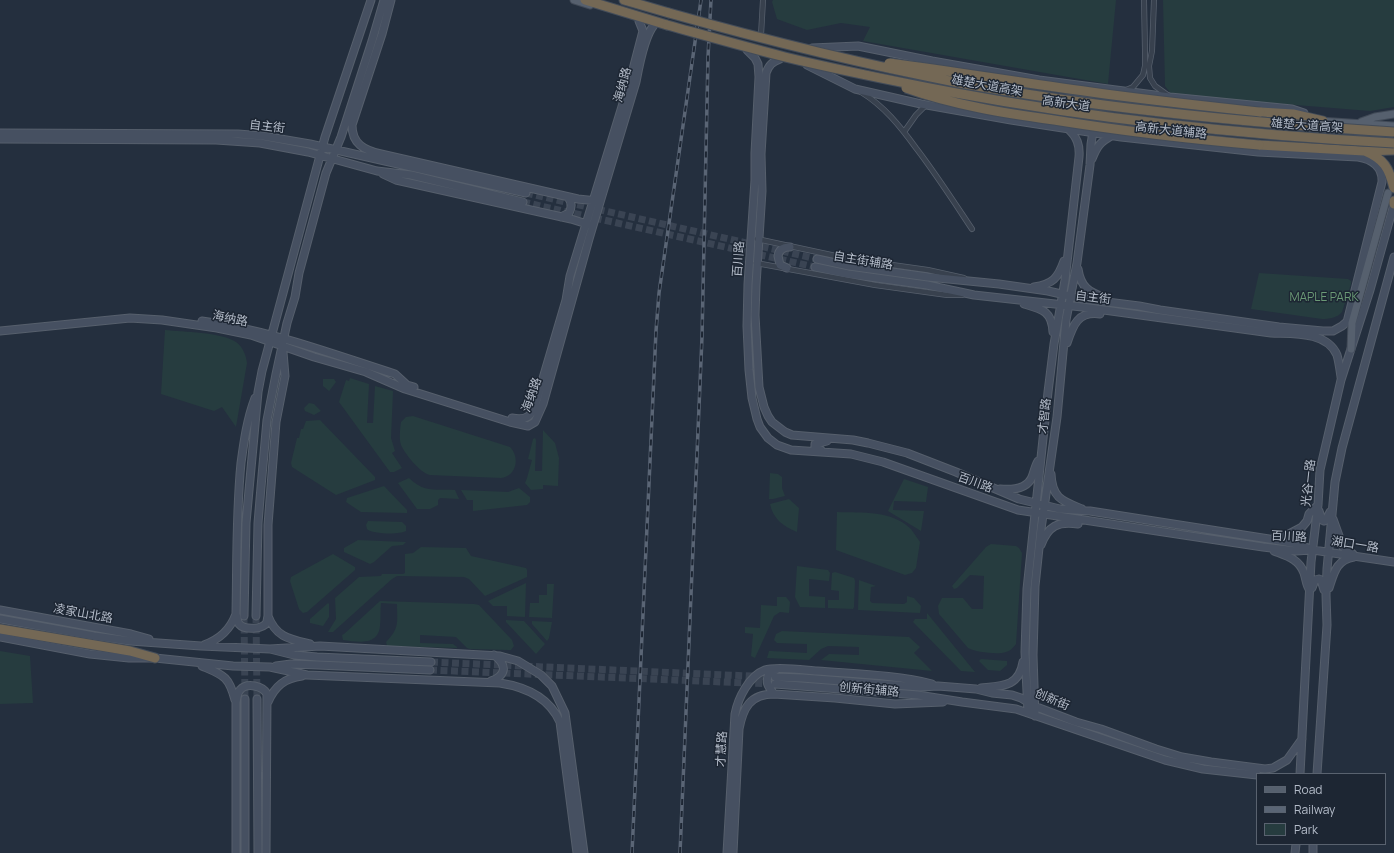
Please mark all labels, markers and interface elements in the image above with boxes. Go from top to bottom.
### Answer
street label: 海纳路 [611,66,635,104]
street label: 雄楚大道高架 [950,73,1024,99]
street label: 高新大道 [1041,94,1091,114]
street label: 雄楚大道高架 [1271,116,1343,136]
street label: 自主街 [248,118,286,136]
street label: 高新大道辅路 [1134,120,1208,142]
street label: 百川路 [731,241,747,277]
street label: 自主街辅路 [832,249,894,273]
street label: 自主街 [1074,289,1112,307]
park label: MAPLE PARK [1289,291,1359,305]
street label: 海纳路 [211,308,249,330]
street label: 海纳路 [519,376,545,414]
street label: 才智路 [1036,397,1054,435]
street label: 光谷一路 [1299,458,1319,508]
street label: 百川路 [956,470,994,496]
street label: 百川路 [1271,529,1307,545]
street label: 湖口一路 [1330,534,1380,556]
street label: 凌家山北路 [52,602,114,626]
street label: 创新街辅路 [838,680,900,700]
street label: 创新街 [1033,686,1071,714]
street label: 才慧路 [714,731,730,767]
legend [1256,773,1386,845]
text: Road [1294,781,1322,798]
text: Railway [1294,801,1335,818]
text: Park [1294,821,1318,838]

